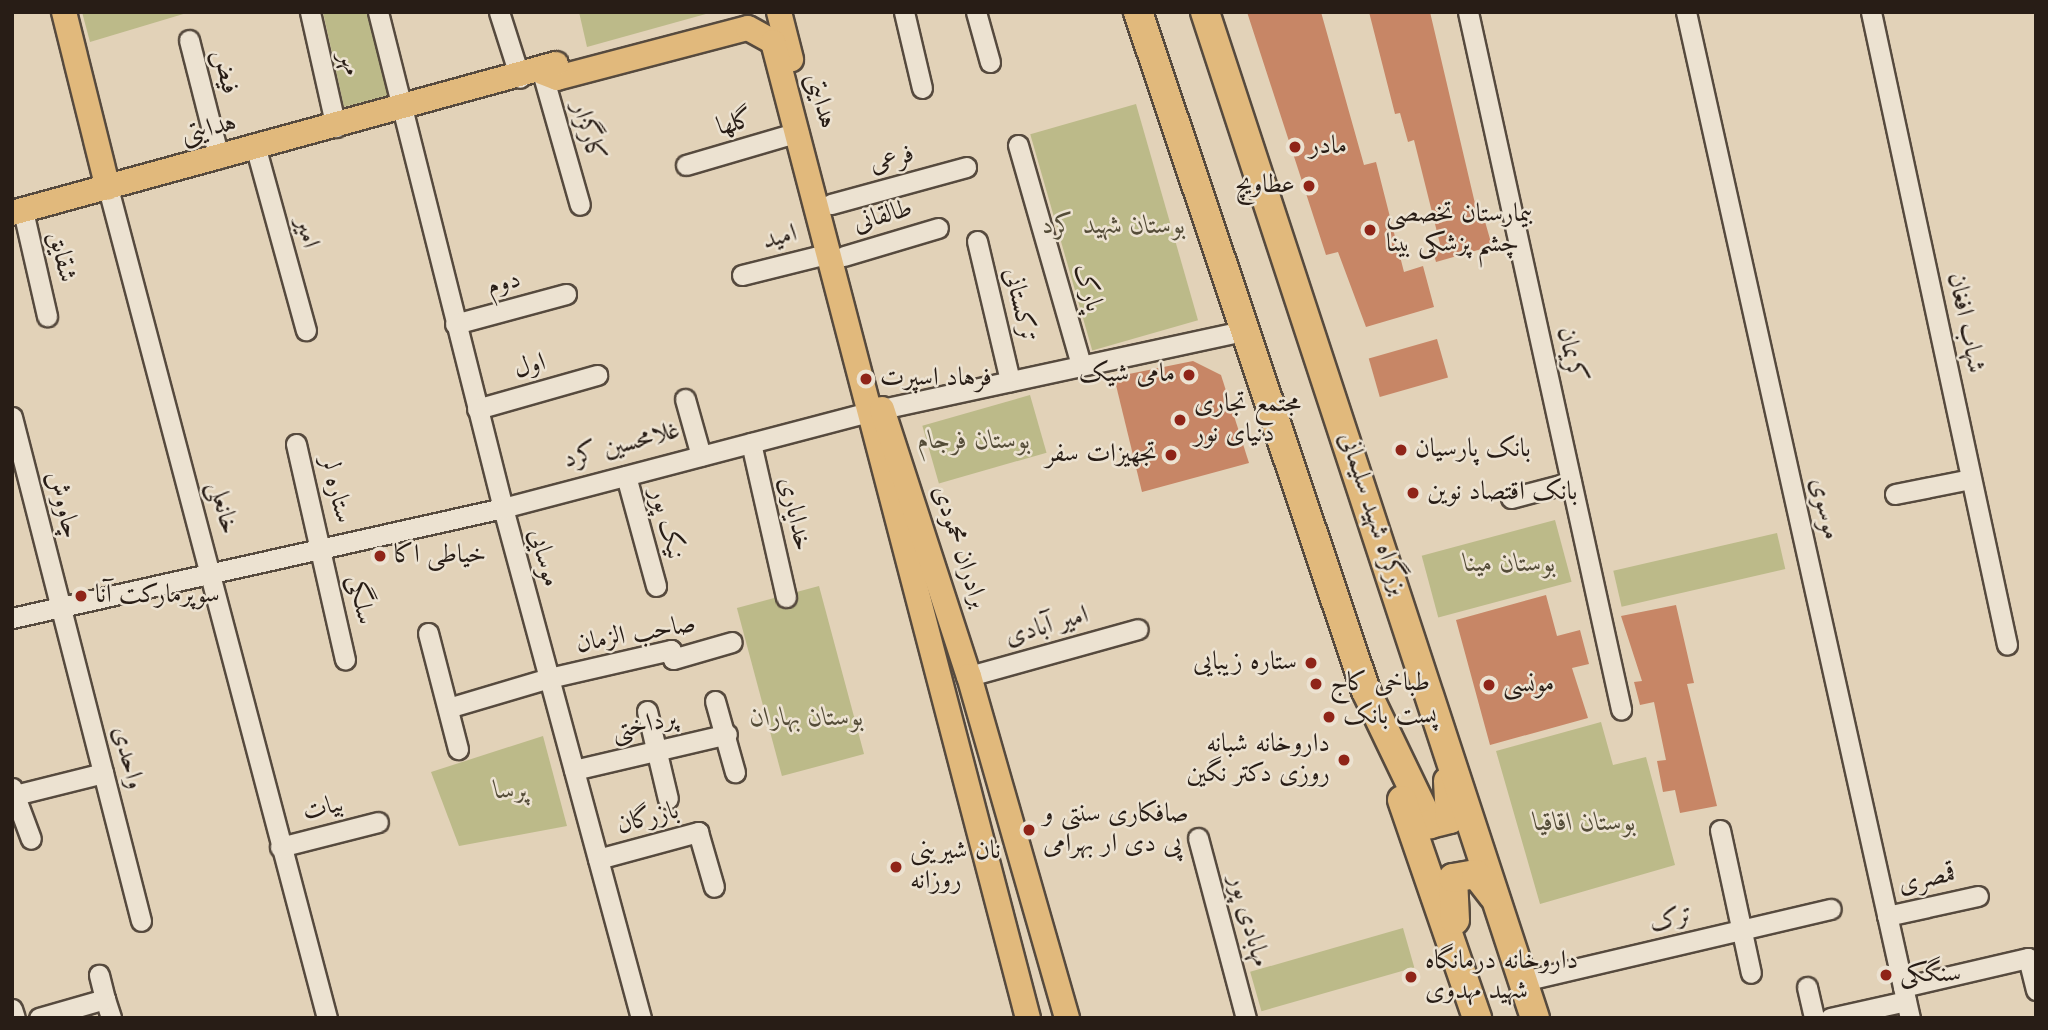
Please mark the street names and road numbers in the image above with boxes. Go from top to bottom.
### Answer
street label: فیض [203,47,245,97]
street label: مهر [331,49,367,79]
street label: هدایتی [797,70,843,132]
street label: کارگزار [564,98,610,166]
street label: گلها [713,104,757,144]
street label: هدایتی [178,108,240,152]
street label: فرعی [866,139,918,181]
street label: طالقانی [850,194,916,240]
street label: امیر [287,214,325,252]
street label: امید [760,219,800,257]
street label: شقایق [40,229,82,285]
street label: پارک [1065,260,1109,316]
street label: دوم [484,265,524,303]
street label: ترکستانی [995,265,1043,345]
street label: شهاب افغان [1939,270,1991,376]
street label: کریمان [1549,324,1591,386]
street label: اول [510,348,550,386]
street label: غلامحسین کرد [560,415,684,477]
street label: بزرگراه شهید سلیمانی [1331,429,1413,599]
street label: ستاره لر [311,453,359,527]
street label: چاووش [38,468,86,542]
street label: خدایاری [770,474,818,554]
street label: موسوی [1802,475,1846,543]
street label: خانعلی [200,478,244,538]
street label: برادران محمودی [924,482,994,612]
street label: نیک پور [642,485,690,563]
street label: موسایی [520,526,566,590]
street label: سلگی [340,573,380,627]
street label: امیر آبادی [1002,600,1092,654]
street label: صاحب الزمان [574,609,698,661]
street label: پرداختی [609,703,679,749]
street label: واحدی [104,723,150,793]
street label: بیات [299,789,347,829]
street label: بازرگان [614,796,682,842]
street label: قمصری [1896,859,1958,901]
street label: مهابادی پور [1221,872,1275,970]
street label: ترک [1646,900,1696,940]

